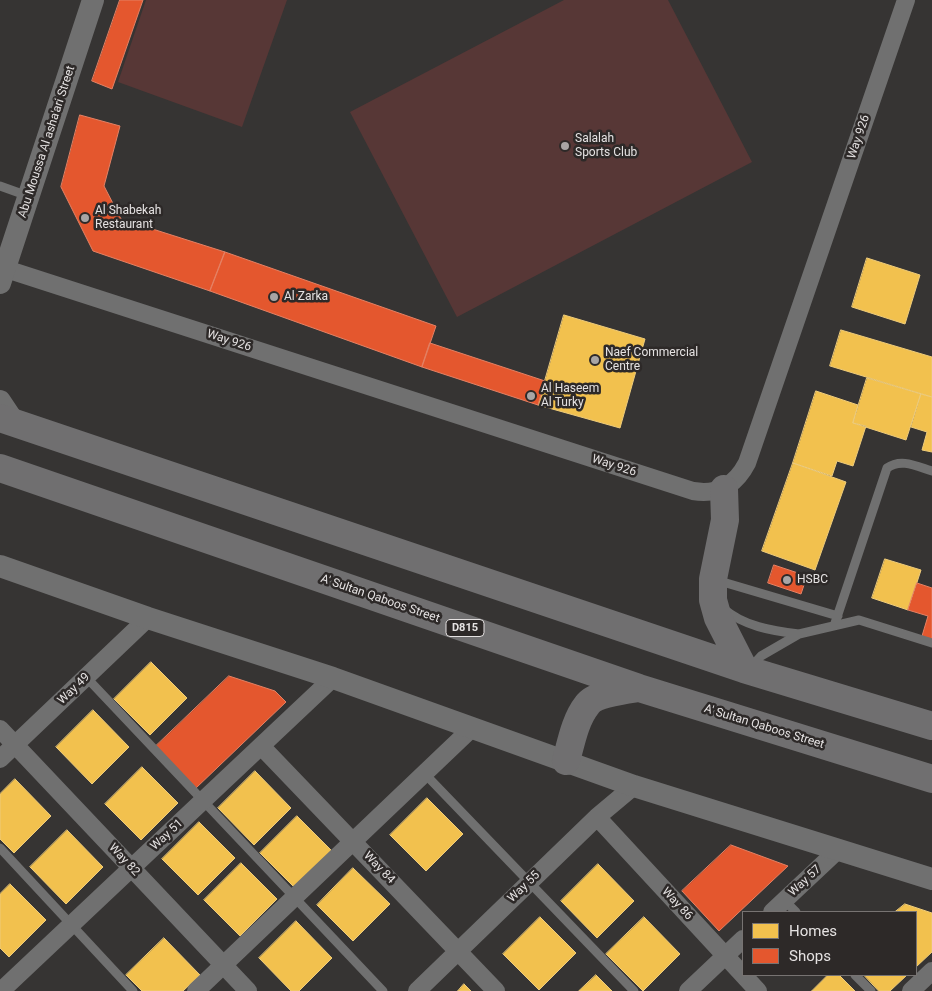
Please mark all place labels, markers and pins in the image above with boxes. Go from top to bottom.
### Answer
place label: Salalah Sports Club [575,132,637,160]
marker: Salalah Sports Club [559,140,571,152]
place label: Al Shabekah Restaurant [95,204,161,232]
marker: Al Shabekah Restaurant [79,212,91,224]
place label: Al Zarka [284,290,328,304]
marker: Al Zarka [268,291,280,303]
place label: Naef Commercial Centre [605,346,698,374]
marker: Naef Commercial Centre [589,354,601,366]
place label: Al Haseem Al Turky [541,382,599,410]
marker: Al Haseem Al Turky [525,390,537,402]
place label: HSBC [797,573,828,587]
marker: HSBC [781,574,793,586]

